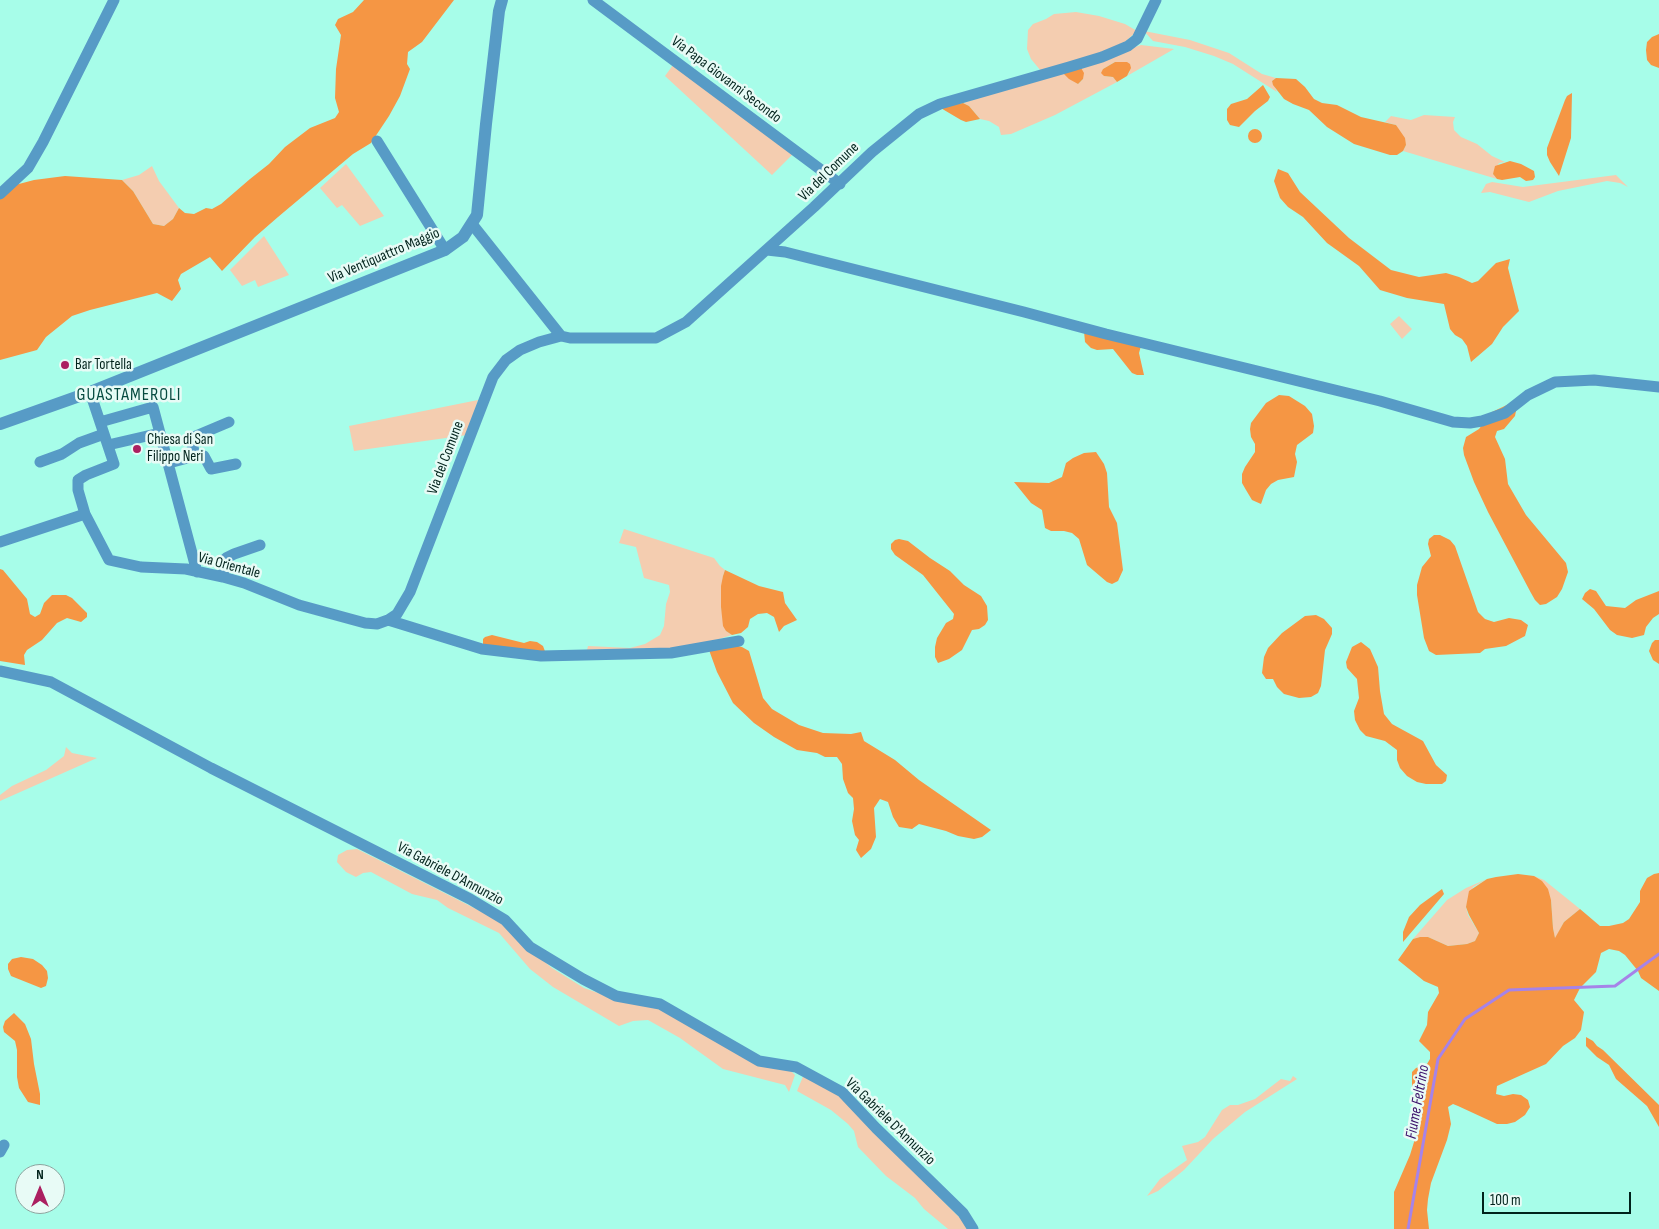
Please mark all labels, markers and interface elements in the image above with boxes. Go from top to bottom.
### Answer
street label: Via Papa Giovanni Secondo [667,33,785,127]
street label: Via del Comune [795,139,863,205]
street label: Via Ventiquattro Maggio [325,224,443,288]
place label: Bar Tortella [75,356,132,374]
marker: Bar Tortella [59,359,71,371]
district label: GUASTAMEROLI [75,384,183,406]
street label: Via del Comune [424,419,468,497]
place label: Chiesa di San Filippo Neri [147,431,213,466]
marker: Chiesa di San Filippo Neri [131,443,143,455]
street label: Via Orientale [196,549,262,583]
street label: Via Gabriele D'Annunzio [394,838,506,910]
water label: Fiume Feltrino [1402,1064,1434,1140]
street label: Via Gabriele D'Annunzio [841,1075,939,1169]
north arrow [15,1164,65,1214]
text: N [36,1166,44,1183]
scale bar [1484,1182,1633,1214]
text: 100 m [1490,1191,1521,1210]

